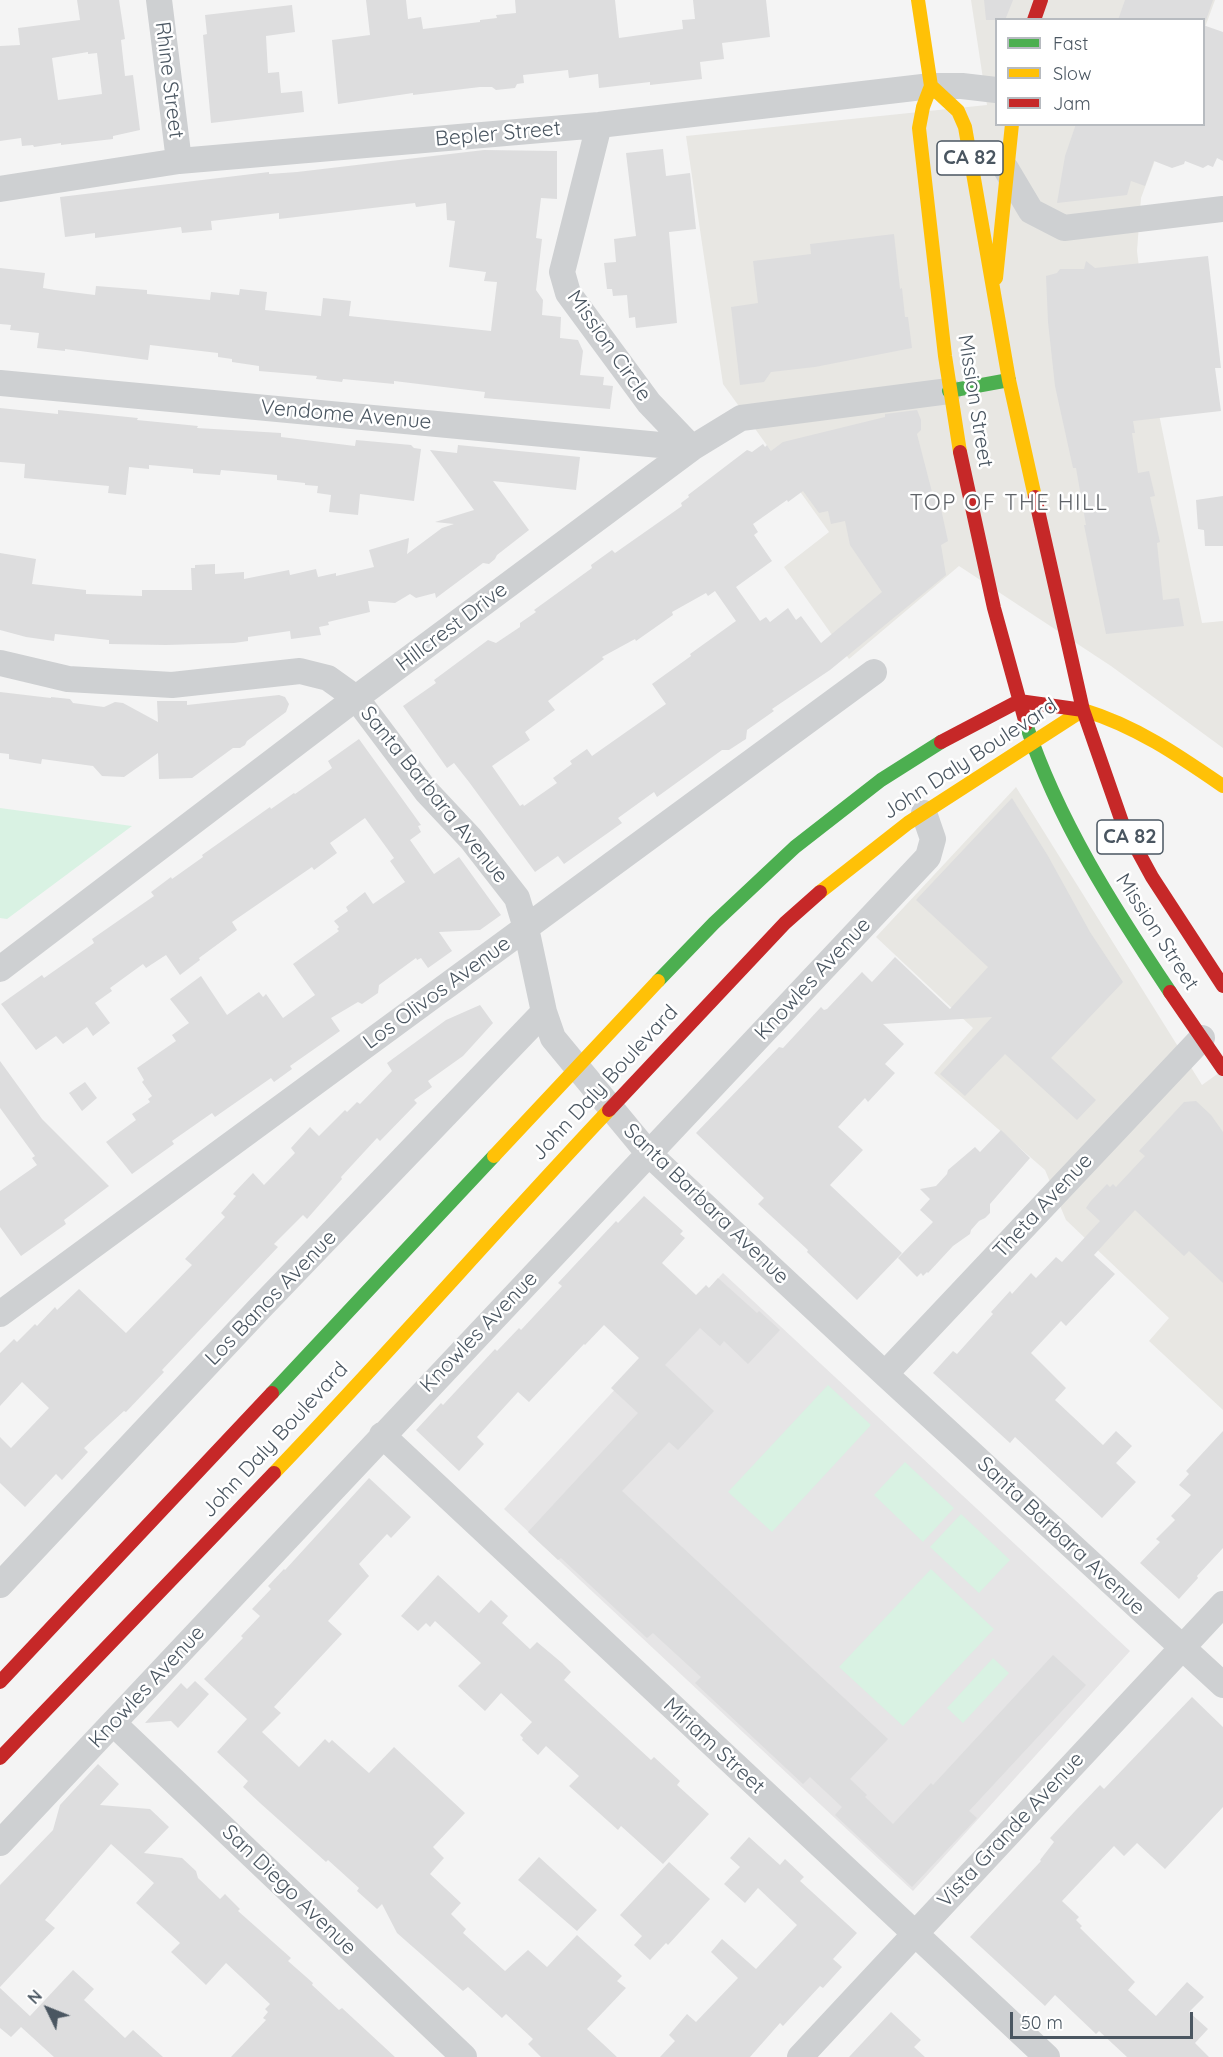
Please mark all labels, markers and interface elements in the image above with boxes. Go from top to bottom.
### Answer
legend [995,18,1205,126]
street label: Rhine Street [149,20,189,140]
text: Fast [1053,32,1088,55]
text: Slow [1053,62,1091,85]
text: Jam [1053,92,1091,115]
street label: Bepler Street [434,116,562,152]
road number: CA 82 [937,141,1003,175]
street label: Mission Circle [561,286,657,406]
street label: Mission Street [952,333,998,469]
street label: Vendome Avenue [259,395,433,435]
district label: TOP OF THE HILL [909,490,1109,516]
street label: Hillcrest Drive [391,577,513,677]
street label: John Daly Boulevard [878,693,1062,825]
street label: Santa Barbara Avenue [355,701,513,889]
road number: CA 82 [1097,820,1163,854]
street label: Mission Street [1110,869,1204,995]
street label: Knowles Avenue [750,912,876,1046]
street label: Los Olivos Avenue [358,931,516,1055]
street label: John Daly Boulevard [526,1000,684,1166]
street label: Santa Barbara Avenue [618,1118,794,1290]
street label: Theta Avenue [988,1148,1098,1264]
street label: Los Banos Avenue [200,1225,342,1371]
street label: Knowles Avenue [415,1266,543,1398]
street label: John Daly Boulevard [196,1357,354,1523]
street label: Santa Barbara Avenue [972,1452,1150,1620]
street label: Knowles Avenue [84,1620,210,1754]
street label: Miriam Street [658,1693,770,1799]
street label: Vista Grande Avenue [932,1747,1090,1913]
street label: San Diego Avenue [217,1820,361,1960]
north arrow [18,1979,78,2039]
text: N [24,1986,46,2008]
scale bar [1013,2000,1196,2038]
text: 50 m [1021,2011,1063,2034]

